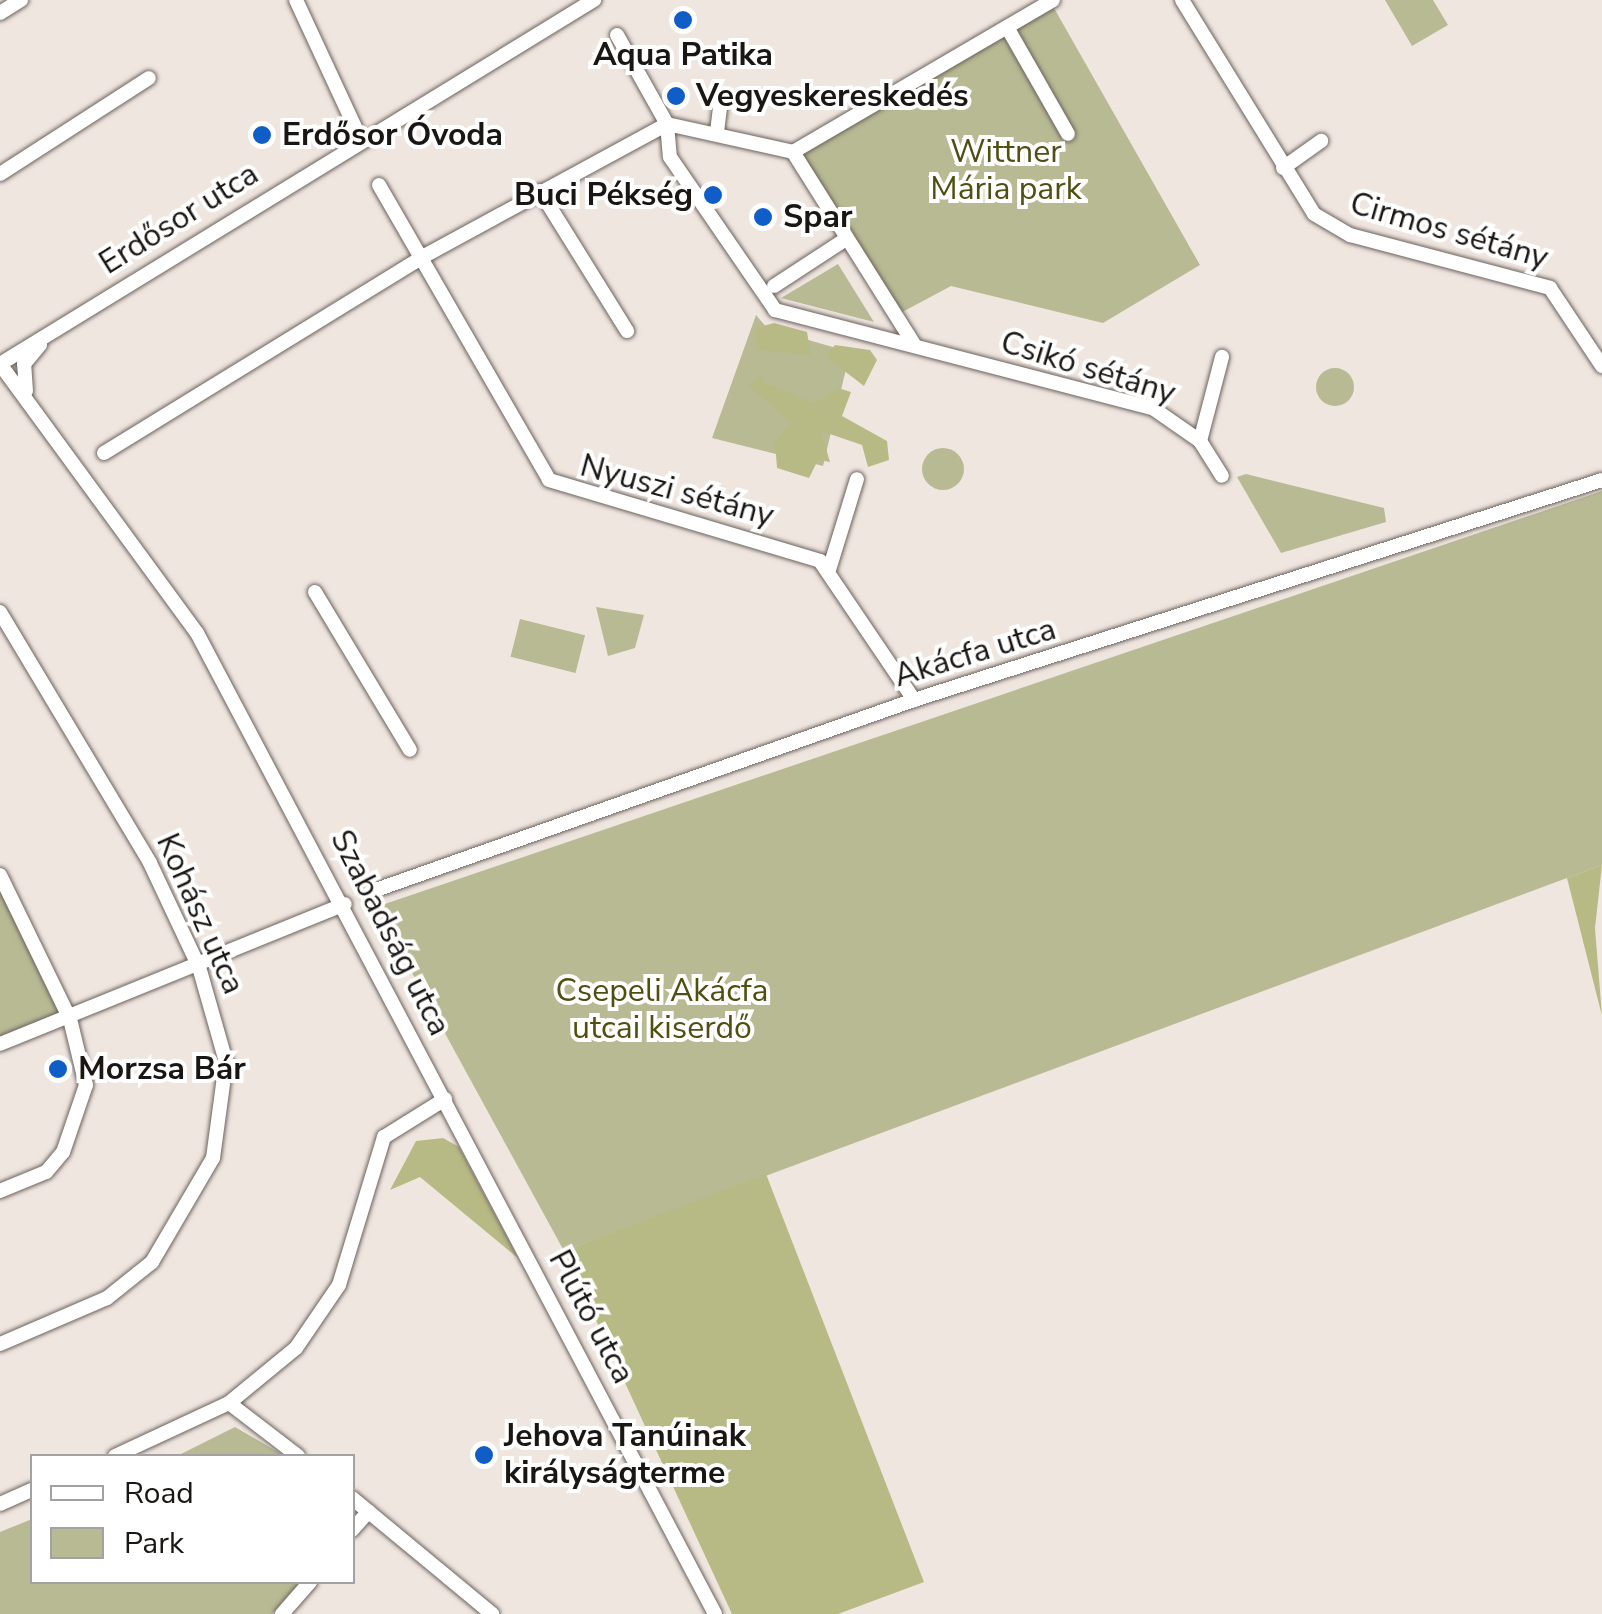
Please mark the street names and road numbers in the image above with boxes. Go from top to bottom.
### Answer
street label: Erdősor utca [93,155,265,283]
street label: Cirmos sétány [1346,184,1552,278]
street label: Csikó sétány [996,323,1180,413]
street label: Nyuszi sétány [576,447,778,535]
street label: Akácfa utca [889,610,1061,696]
street label: Szabadság utca [322,824,458,1042]
street label: Kohász utca [148,828,252,1000]
street label: Plútó utca [540,1244,642,1390]

